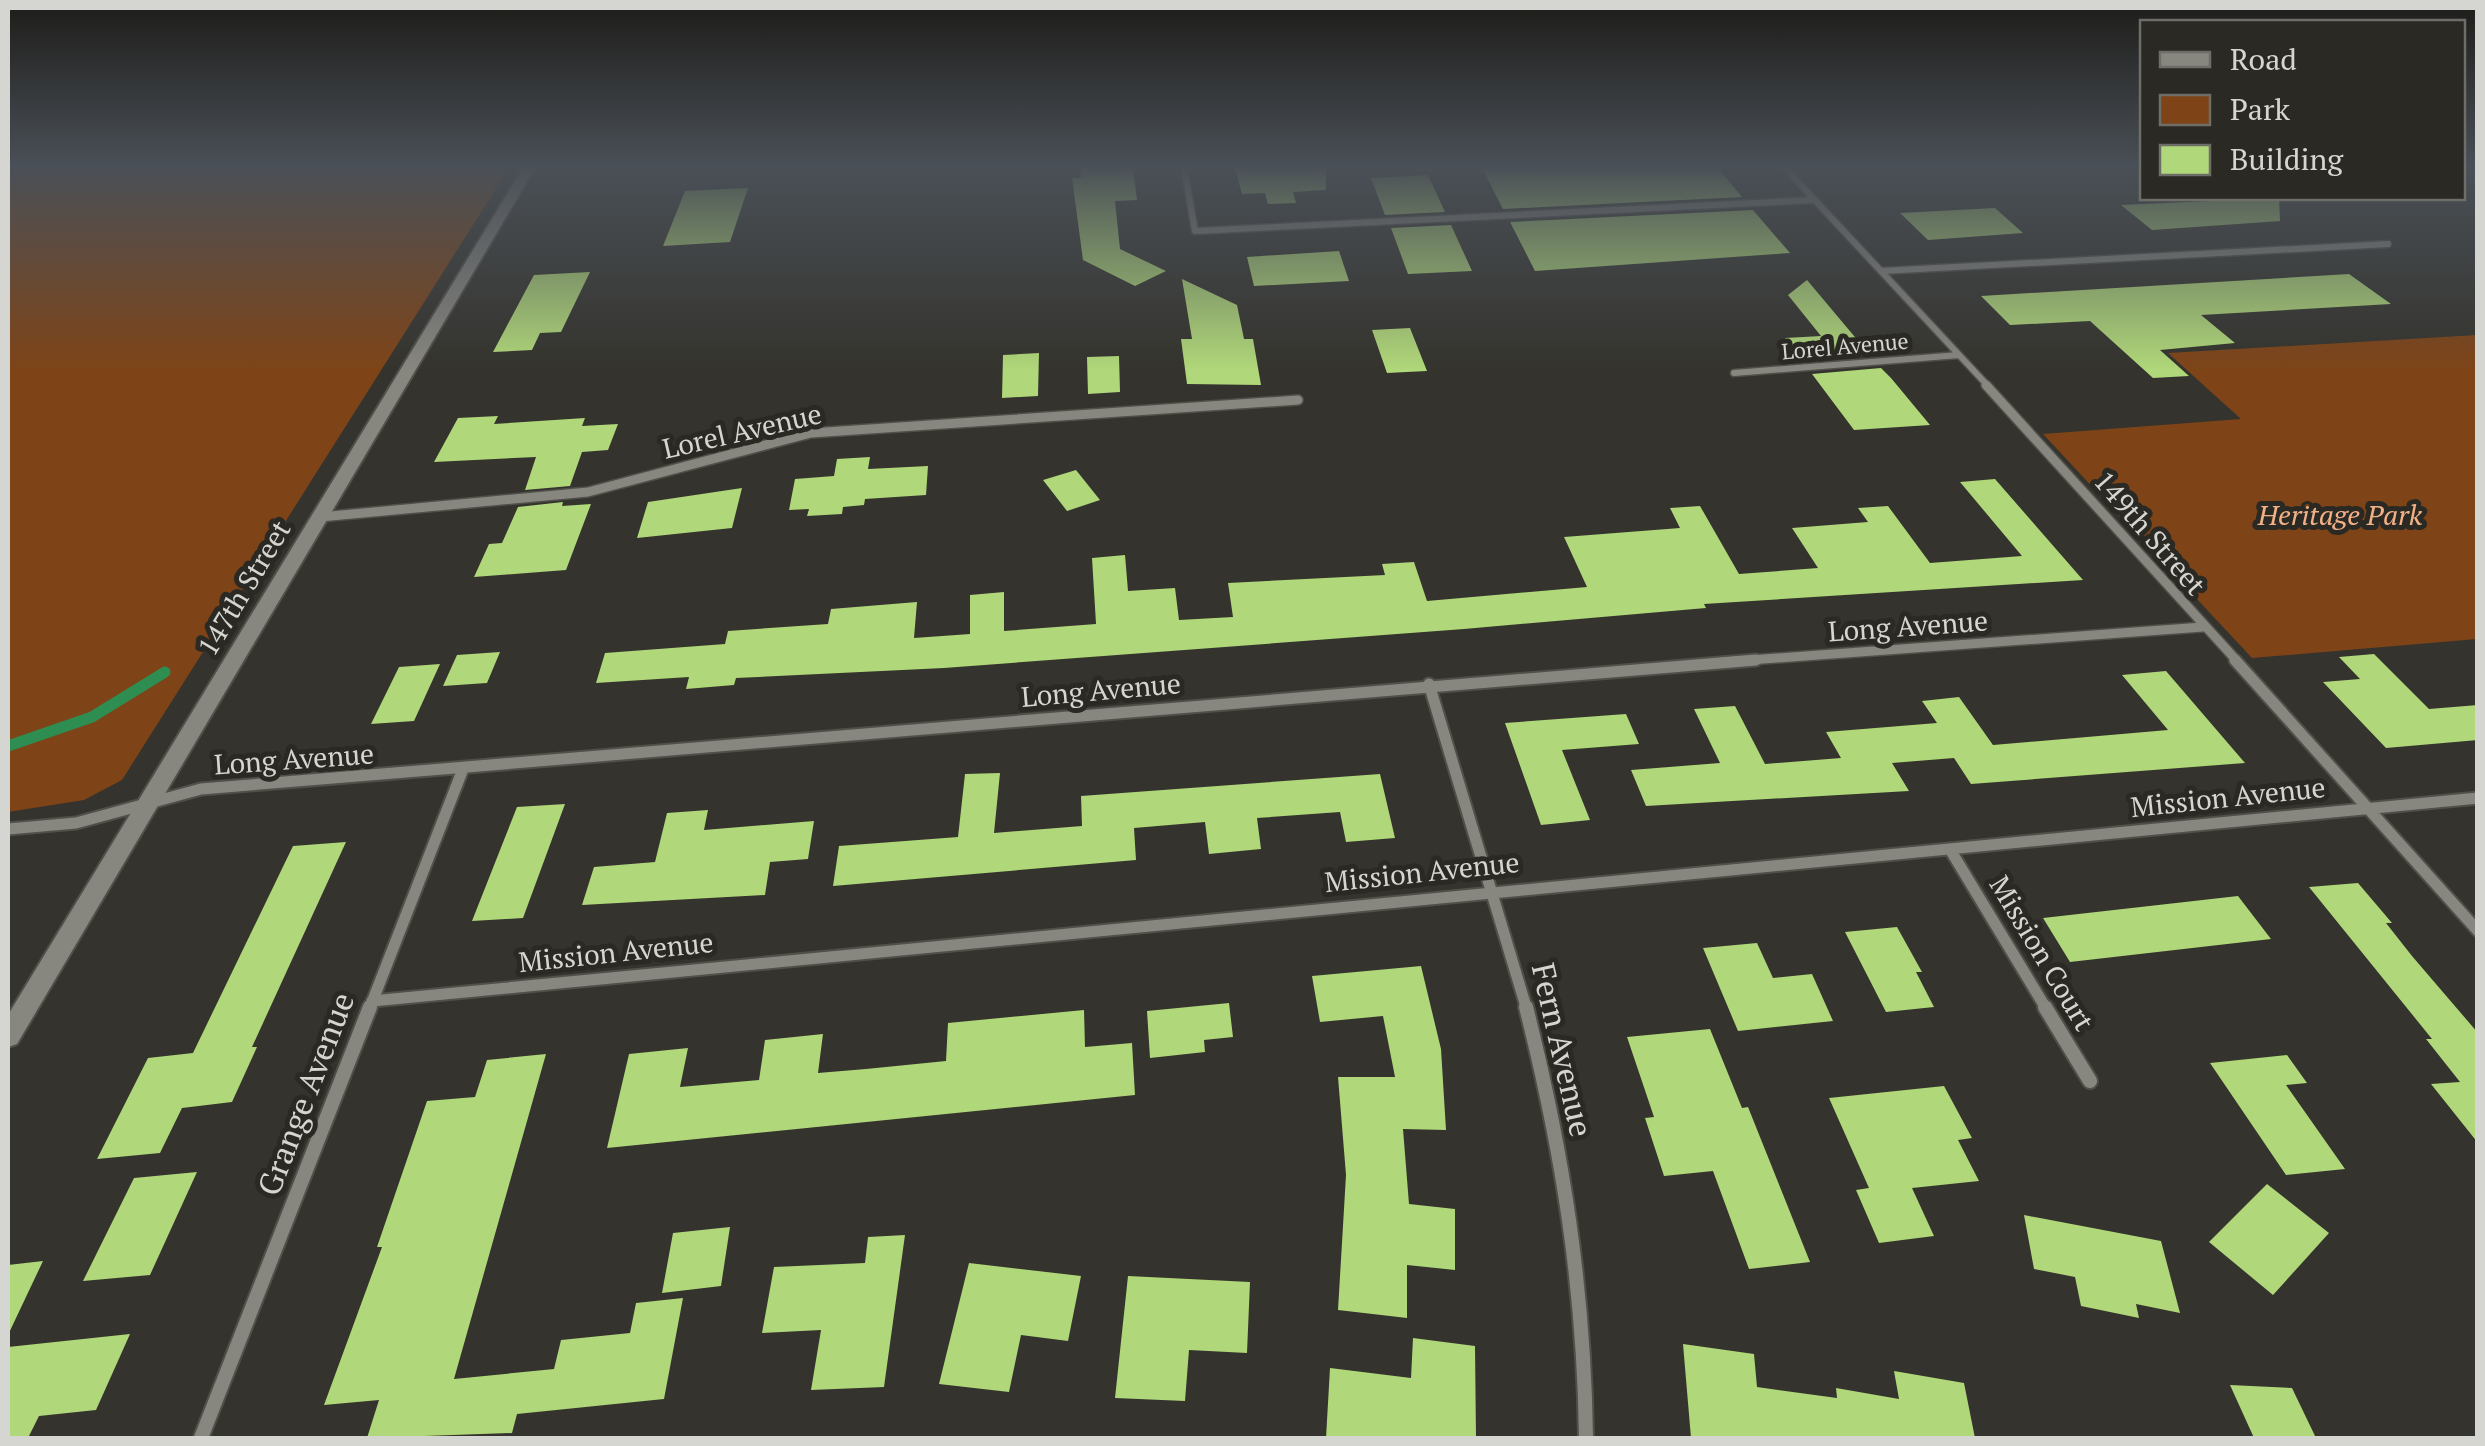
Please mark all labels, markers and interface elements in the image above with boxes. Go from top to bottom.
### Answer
legend [2140,20,2465,200]
text: Road [2230,39,2297,79]
text: Park [2230,89,2291,129]
text: Building [2230,139,2344,179]
street label: Lorel Avenue [1780,326,1910,365]
street label: Lorel Avenue [659,394,825,467]
street label: 149th Street [2086,463,2215,603]
park label: Heritage Park [2257,496,2423,533]
street label: 147th Street [189,513,299,662]
street label: Long Avenue [1827,601,1989,650]
street label: Long Avenue [1020,664,1182,715]
street label: Long Avenue [213,734,375,783]
street label: Mission Avenue [2129,768,2327,825]
street label: Mission Avenue [1323,843,1521,900]
street label: Mission Court [1982,868,2104,1038]
street label: Mission Avenue [517,923,715,980]
street label: Fern Avenue [1523,959,1603,1141]
street label: Grange Avenue [247,986,363,1201]

